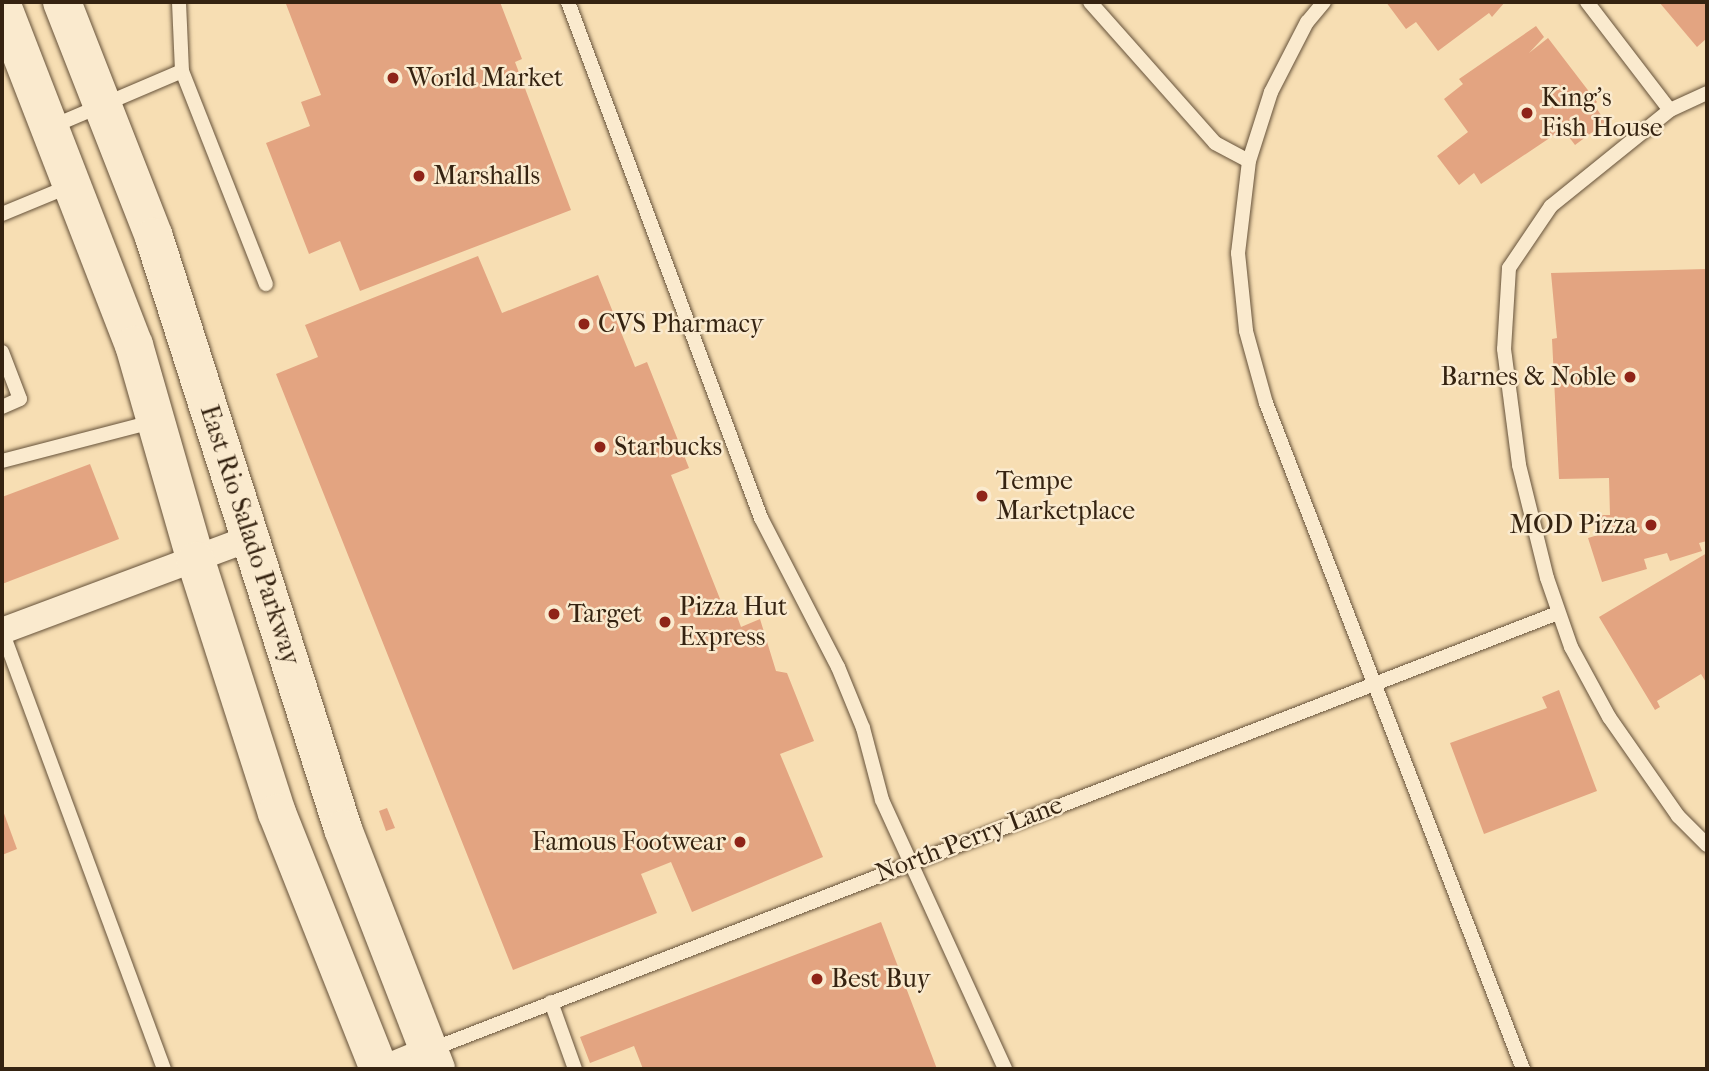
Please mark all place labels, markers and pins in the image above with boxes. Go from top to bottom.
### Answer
place label: World Market [407,62,563,94]
marker: World Market [385,70,401,86]
place label: King's Fish House [1541,82,1663,144]
marker: King's Fish House [1519,105,1535,121]
place label: Marshalls [433,160,540,192]
marker: Marshalls [411,168,427,184]
place label: CVS Pharmacy [598,308,764,340]
marker: CVS Pharmacy [576,316,592,332]
place label: Barnes & Noble [1440,361,1616,393]
marker: Barnes & Noble [1622,369,1638,385]
place label: Starbucks [614,431,722,463]
marker: Starbucks [592,439,608,455]
place label: Tempe Marketplace [996,465,1135,526]
marker: Tempe Marketplace [974,488,990,504]
place label: MOD Pizza [1509,509,1637,541]
marker: MOD Pizza [1643,517,1659,533]
place label: Pizza Hut Express [679,591,787,652]
place label: Target [568,598,642,630]
marker: Target [546,606,562,622]
marker: Pizza Hut Express [657,614,673,630]
place label: Famous Footwear [532,826,726,858]
marker: Famous Footwear [732,834,748,850]
place label: Best Buy [831,963,930,995]
marker: Best Buy [809,971,825,987]

